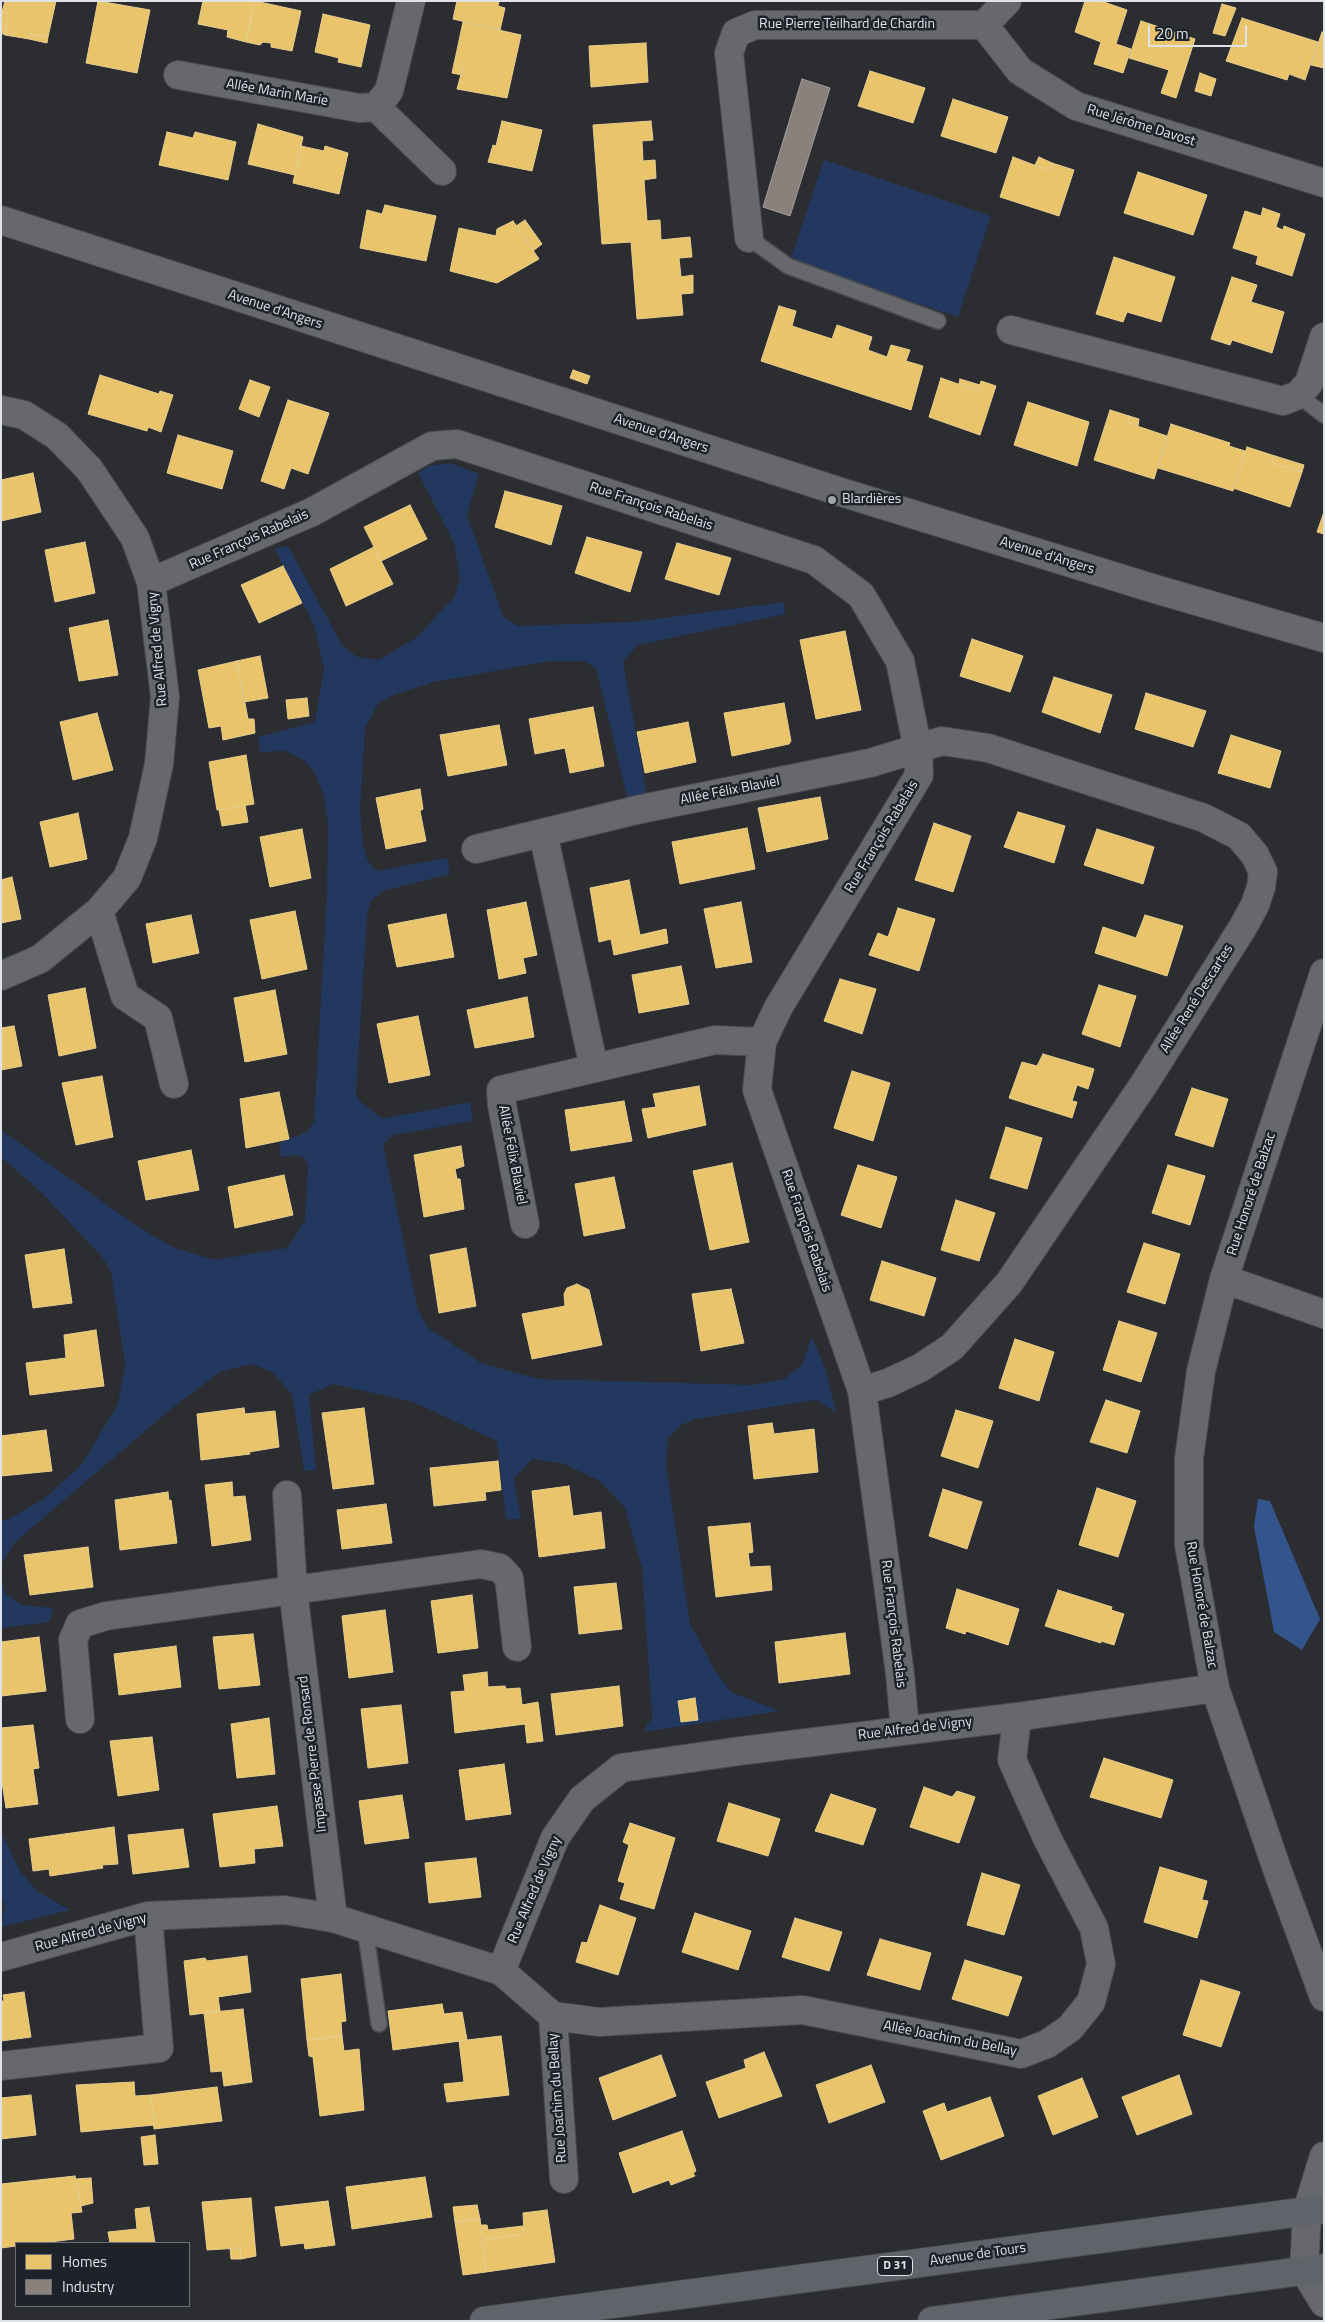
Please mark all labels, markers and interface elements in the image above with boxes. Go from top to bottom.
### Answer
scale bar [1150,15,1249,47]
street label: Rue Pierre Teilhard de Chardin [759,17,935,33]
text: 20 m [1156,22,1189,45]
street label: Allée Marin Marie [225,76,329,110]
street label: Rue Jérôme Davost [1085,102,1197,150]
street label: Avenue d'Angers [226,287,324,333]
street label: Avenue d'Angers [612,411,710,457]
street label: Rue François Rabelais [587,479,715,535]
place label: Blardières [842,492,901,508]
marker: Blardières [826,494,838,506]
street label: Rue François Rabelais [187,506,311,574]
street label: Avenue d'Angers [998,534,1096,578]
street label: Rue Alfred de Vigny [145,591,171,707]
street label: Allée Félix Blaviel [679,773,781,809]
street label: Rue François Rabelais [842,778,922,896]
street label: Allée René Descartes [1157,942,1237,1056]
street label: Allée Félix Blaviel [494,1104,530,1206]
street label: Rue Honoré de Balzac [1224,1130,1280,1258]
street label: Rue François Rabelais [777,1167,835,1295]
street label: Rue Honoré de Balzac [1182,1540,1220,1670]
street label: Rue François Rabelais [877,1559,909,1689]
street label: Impasse Pierre de Ronsard [295,1675,331,1833]
street label: Rue Alfred de Vigny [857,1714,973,1744]
street label: Rue Alfred de Vigny [505,1834,565,1946]
street label: Rue Alfred de Vigny [33,1910,149,1956]
street label: Allée Joachim du Bellay [882,2018,1018,2060]
street label: Rue Joachim du Bellay [545,2033,571,2163]
street label: Avenue de Tours [929,2240,1027,2270]
legend [15,2242,190,2307]
text: Homes [62,2250,107,2273]
road number: D 31 [878,2256,912,2276]
text: Industry [62,2275,114,2298]

